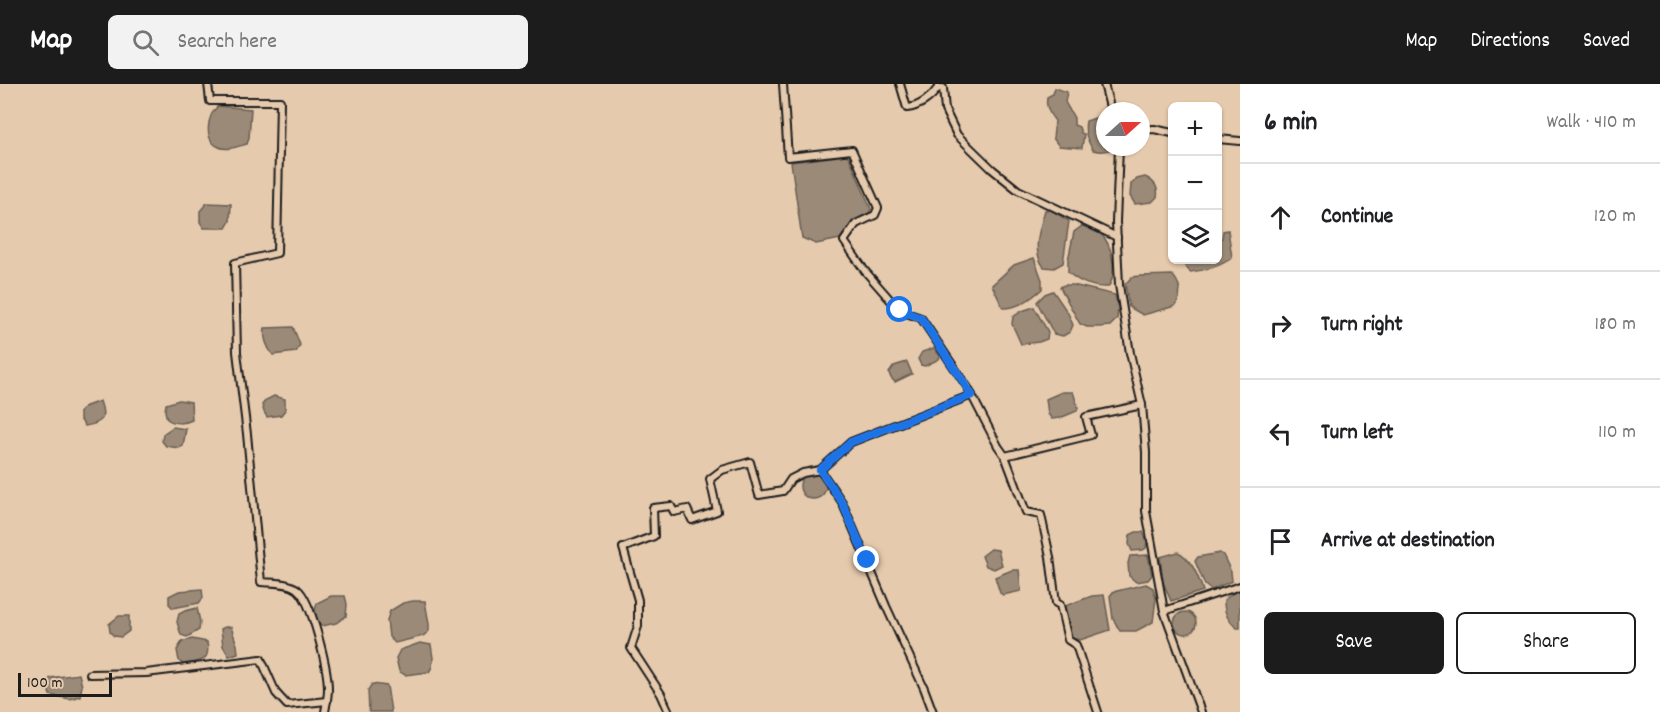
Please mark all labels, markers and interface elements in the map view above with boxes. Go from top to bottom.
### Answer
search box [108,15,528,69]
text: Map [30,22,72,62]
icon: search [129,26,162,59]
text: Search here [177,27,277,58]
text: Map [1406,27,1437,57]
text: Directions [1470,27,1550,57]
text: Saved [1583,27,1630,57]
north arrow [1096,102,1150,156]
map controls [1168,102,1222,264]
button: + [1168,102,1222,156]
text: 6 min [1264,105,1317,142]
text: Walk · 410 m [1547,109,1636,137]
button: − [1168,156,1222,210]
icon: ahead [1264,201,1297,234]
text: Continue [1321,202,1393,233]
text: 120 m [1594,203,1636,231]
button: layers [1168,210,1222,264]
route start [886,296,912,322]
icon: right [1264,309,1297,342]
text: Turn right [1321,310,1403,341]
text: 180 m [1594,311,1636,339]
icon: left [1264,417,1297,450]
text: Turn left [1321,418,1393,449]
text: 110 m [1598,419,1636,447]
icon: arrive [1264,525,1297,558]
text: Arrive at destination [1321,526,1495,557]
route end [853,546,879,572]
button: Save [1264,612,1444,674]
button: Share [1456,612,1636,674]
scale bar [18,670,112,698]
text: 100 m [27,672,63,695]

